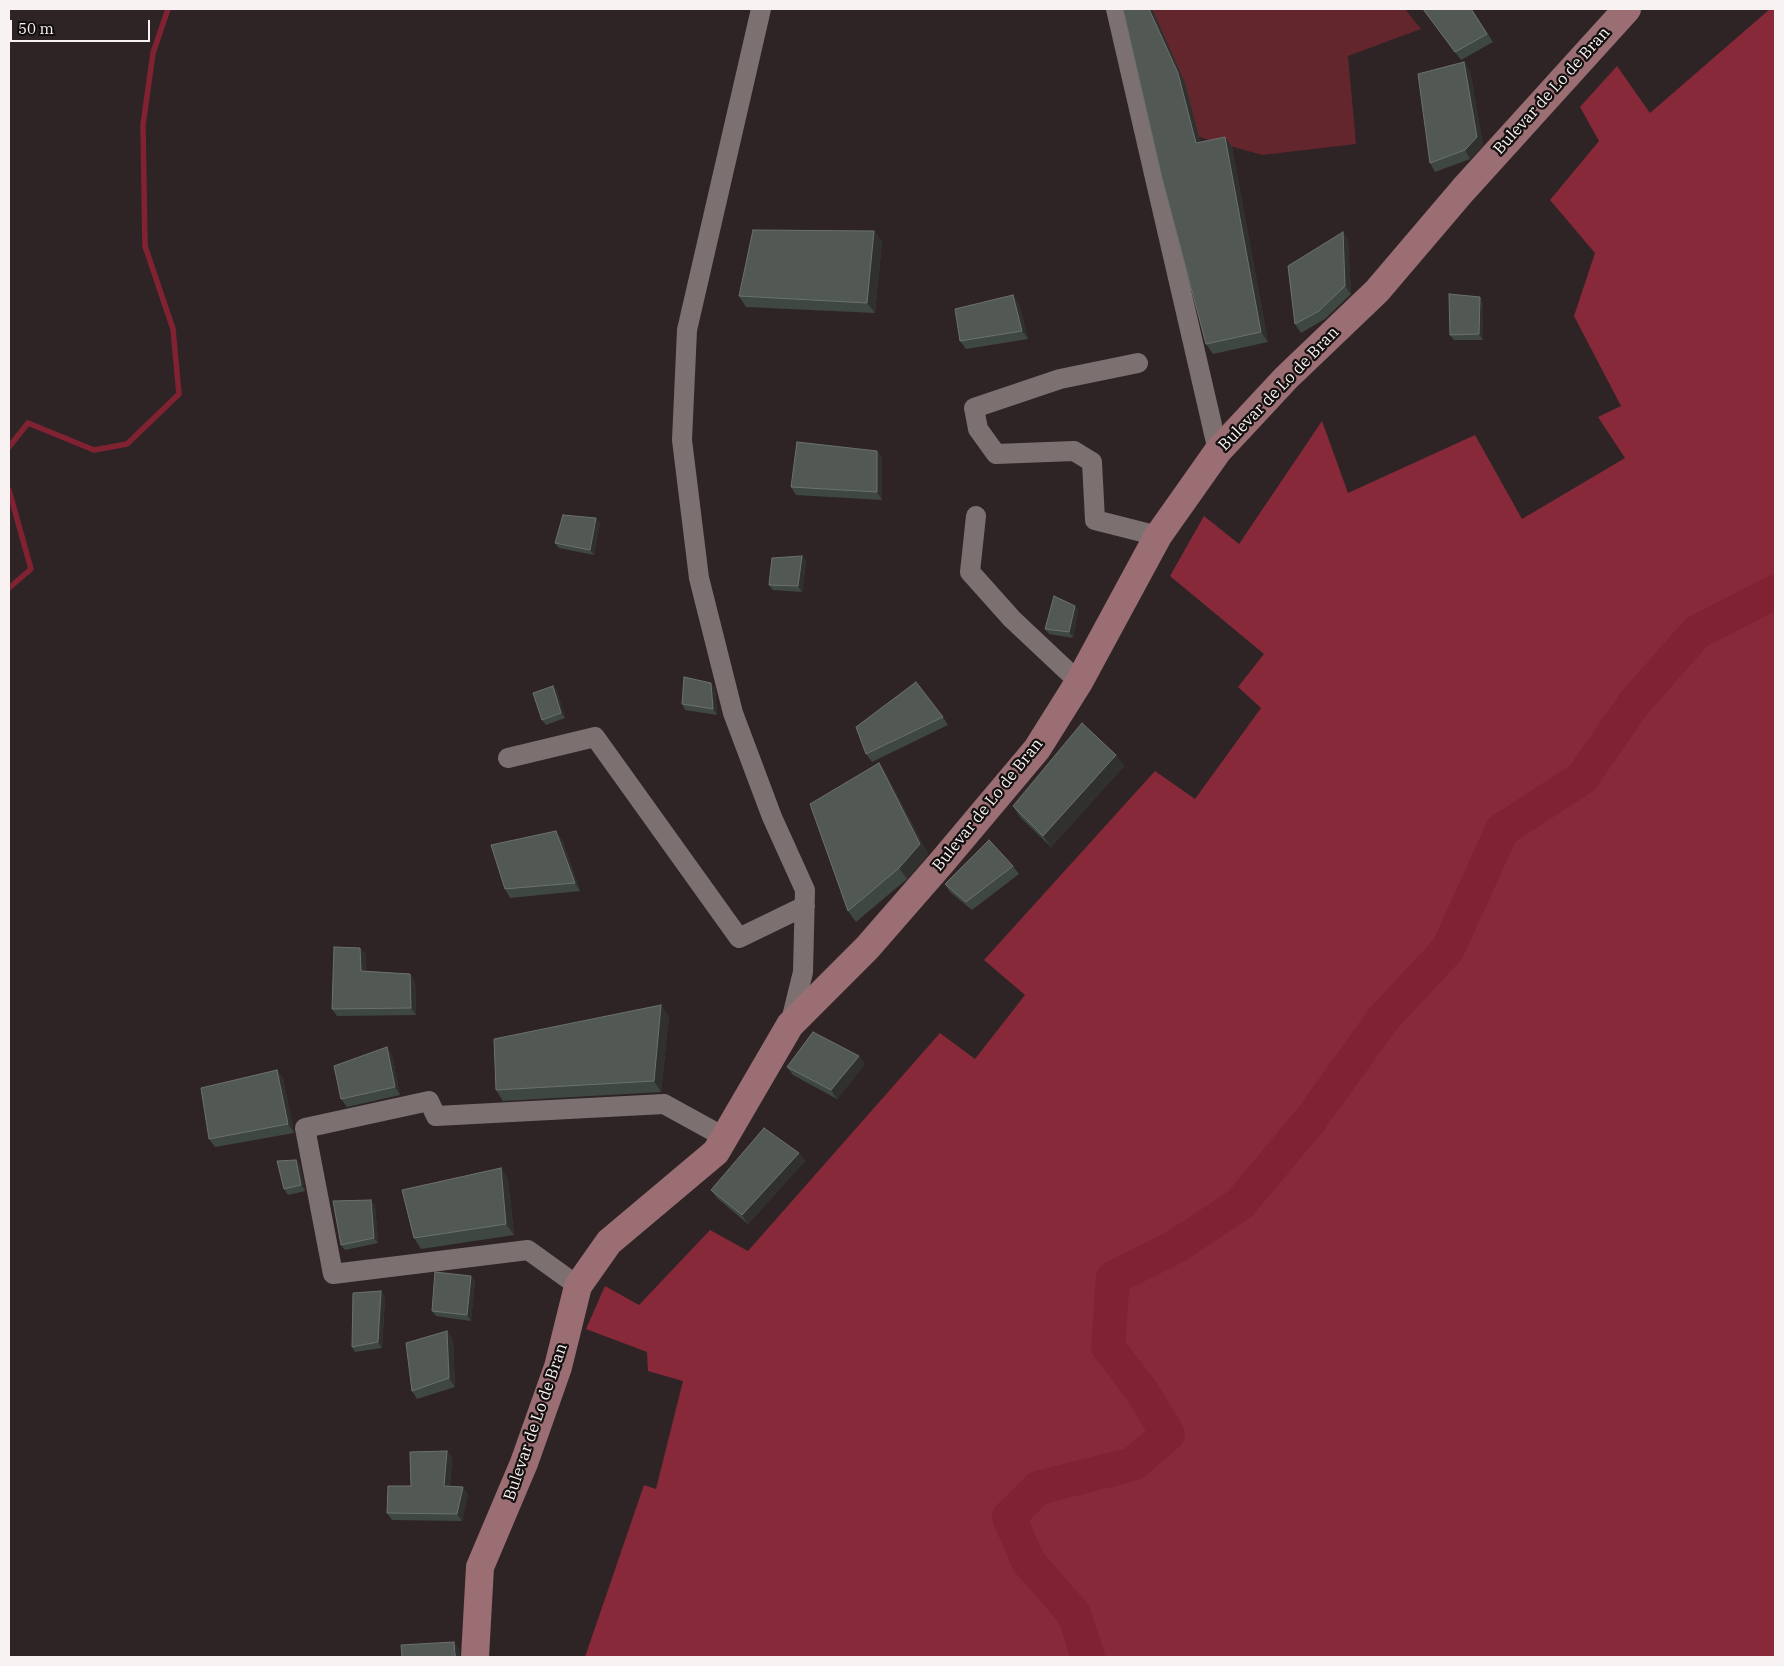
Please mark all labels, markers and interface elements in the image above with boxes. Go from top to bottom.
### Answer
scale bar [12,10,152,42]
text: 50 m [18,19,54,38]
street label: Bulevar de Lo de Bran [1490,23,1614,159]
street label: Bulevar de Lo de Bran [1215,323,1343,455]
street label: Bulevar de Lo de Bran [929,735,1047,875]
street label: Bulevar de Lo de Bran [500,1341,572,1503]

